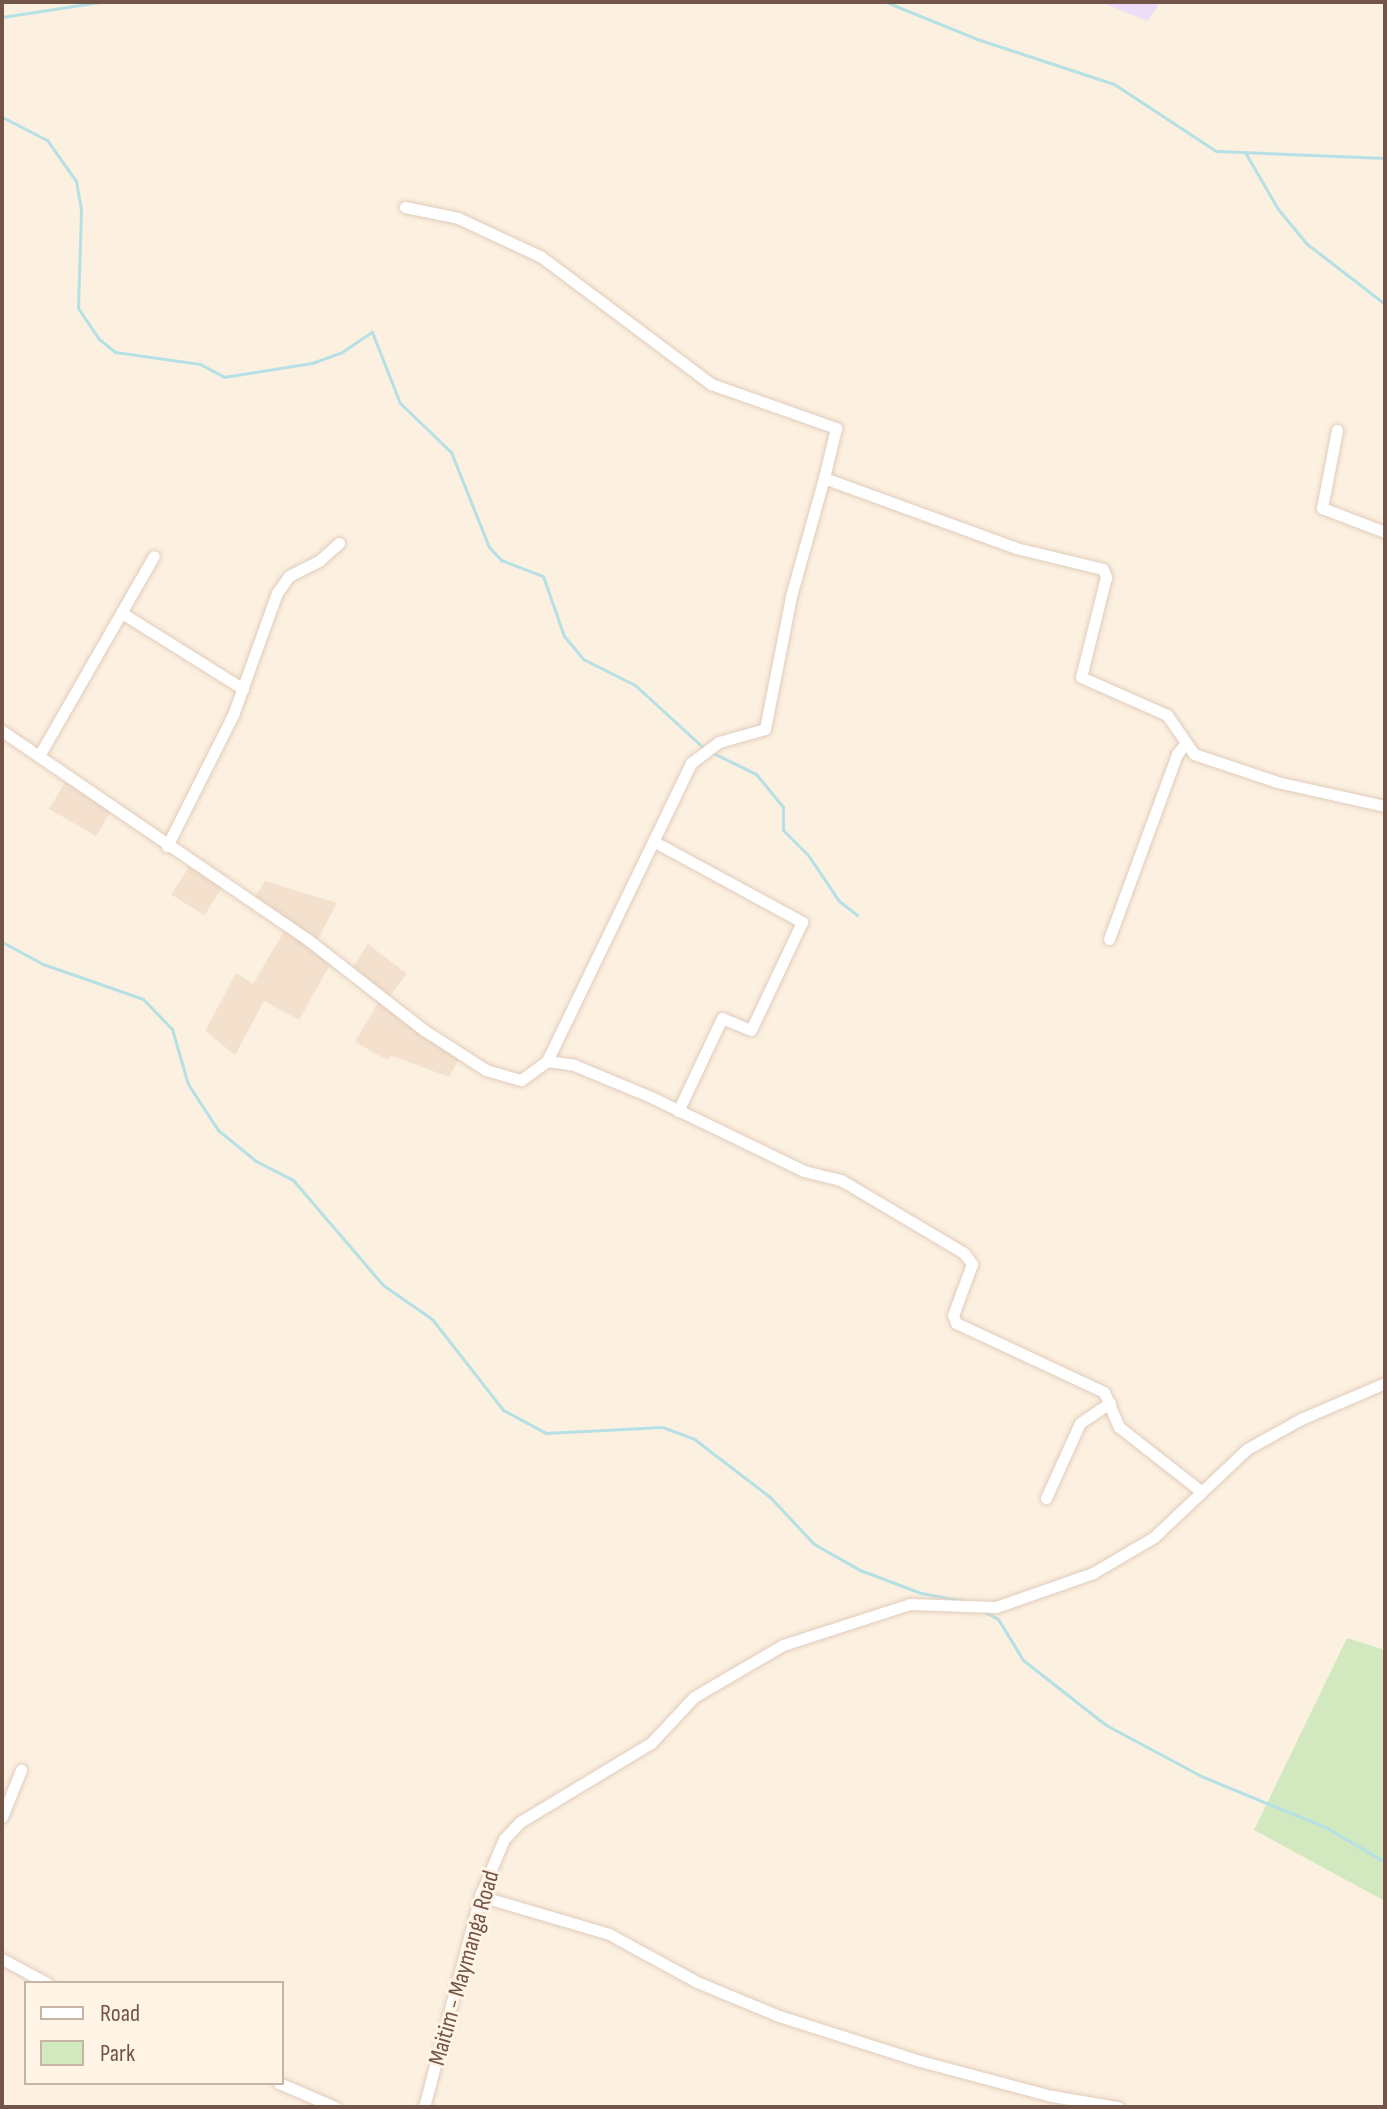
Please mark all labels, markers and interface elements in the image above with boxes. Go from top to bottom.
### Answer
street label: Maitim - Maymanga Road [422,1867,506,2069]
legend [24,1981,284,2085]
text: Road [100,1999,140,2028]
text: Park [100,2039,135,2068]

